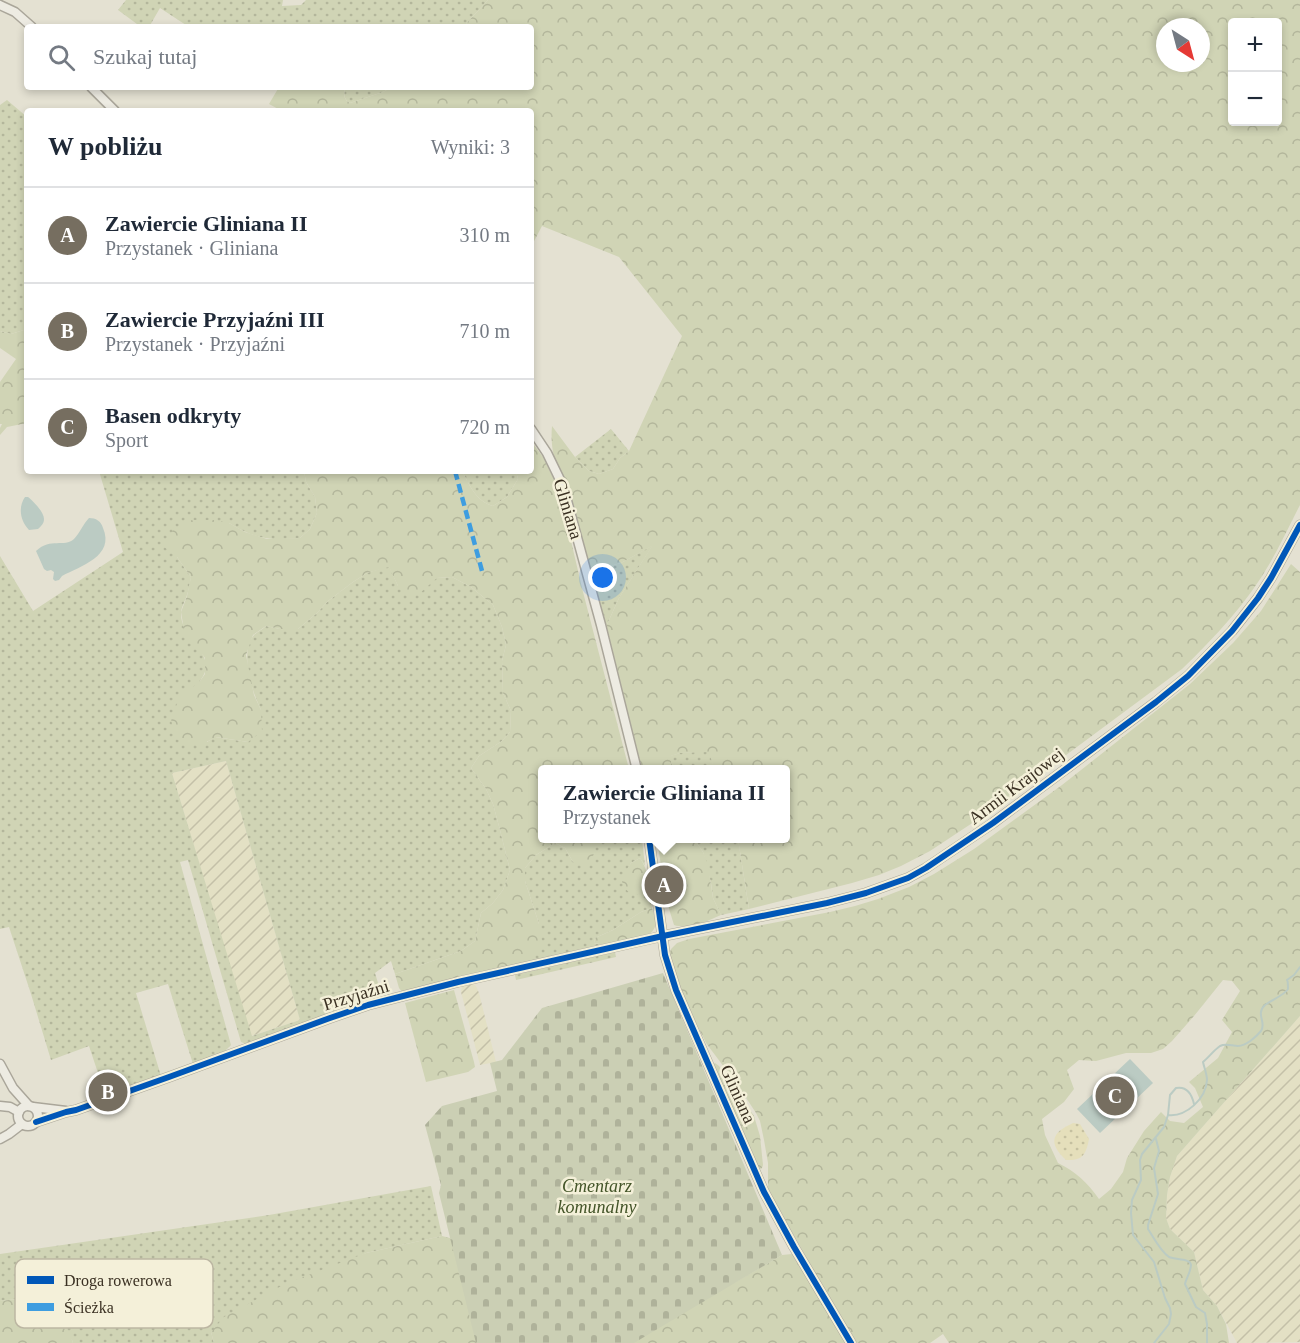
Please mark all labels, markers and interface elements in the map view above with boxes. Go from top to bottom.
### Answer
north arrow [1156,18,1210,72]
map controls [1228,18,1282,126]
button: + [1228,18,1282,72]
search box [24,24,534,90]
icon: search [45,41,78,74]
text: Szukaj tutaj [93,44,197,69]
button: − [1228,72,1282,126]
text: W pobliżu [48,132,162,161]
text: Wyniki: 3 [431,136,510,158]
text: Zawiercie Gliniana II [105,211,308,236]
text: A [60,224,75,246]
text: 310 m [459,224,510,246]
text: Przystanek · Gliniana [105,237,278,259]
text: Zawiercie Przyjaźni III [105,307,325,332]
text: B [61,320,74,342]
text: 710 m [459,320,510,342]
text: Przystanek · Przyjaźni [105,333,285,355]
text: Basen odkryty [105,403,241,428]
text: C [60,416,75,438]
text: 720 m [459,416,510,438]
text: Sport [105,429,148,451]
street label: Gliniana [549,476,587,542]
your location [588,563,617,592]
street label: Armii Krajowej [964,744,1068,828]
popup [538,765,790,843]
text: Zawiercie Gliniana II [563,780,765,805]
text: Przystanek [563,806,651,828]
pin: A [644,862,684,908]
street label: Przyjaźni [321,975,391,1015]
street label: Gliniana [716,1062,760,1126]
pin: B [88,1070,128,1114]
pin: C [1096,1074,1134,1118]
park label: Cmentarz komunalny [558,1176,636,1217]
legend [15,1259,213,1328]
text: Droga rowerowa [64,1272,172,1290]
text: Ścieżka [64,1298,114,1316]

